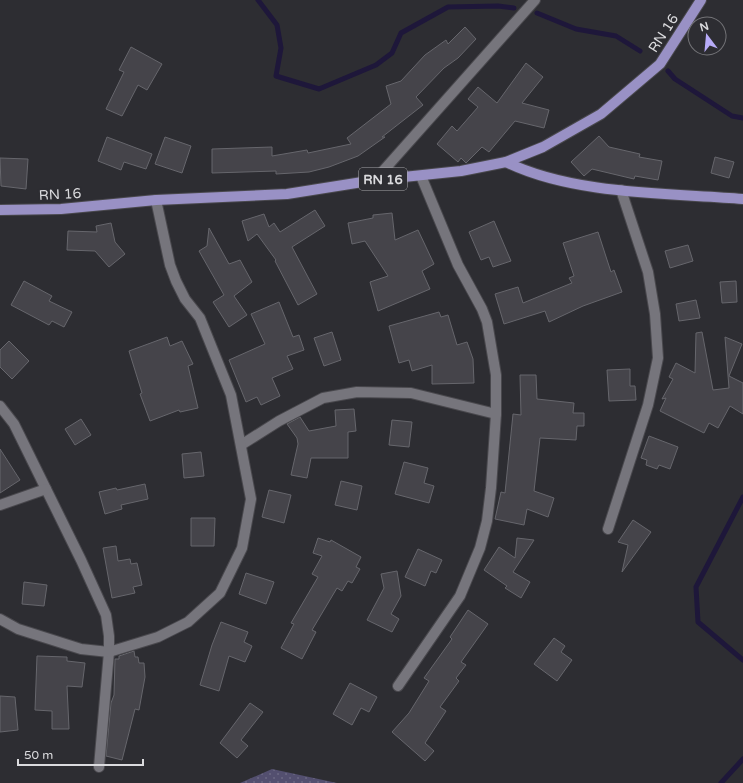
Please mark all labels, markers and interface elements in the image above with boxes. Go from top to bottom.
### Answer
street label: RN 16 [645,11,682,56]
north arrow [687,16,727,56]
text: N [698,19,710,34]
road number: RN 16 [359,168,407,190]
street label: RN 16 [38,185,82,204]
scale bar [18,741,143,767]
text: 50 m [24,748,53,762]

